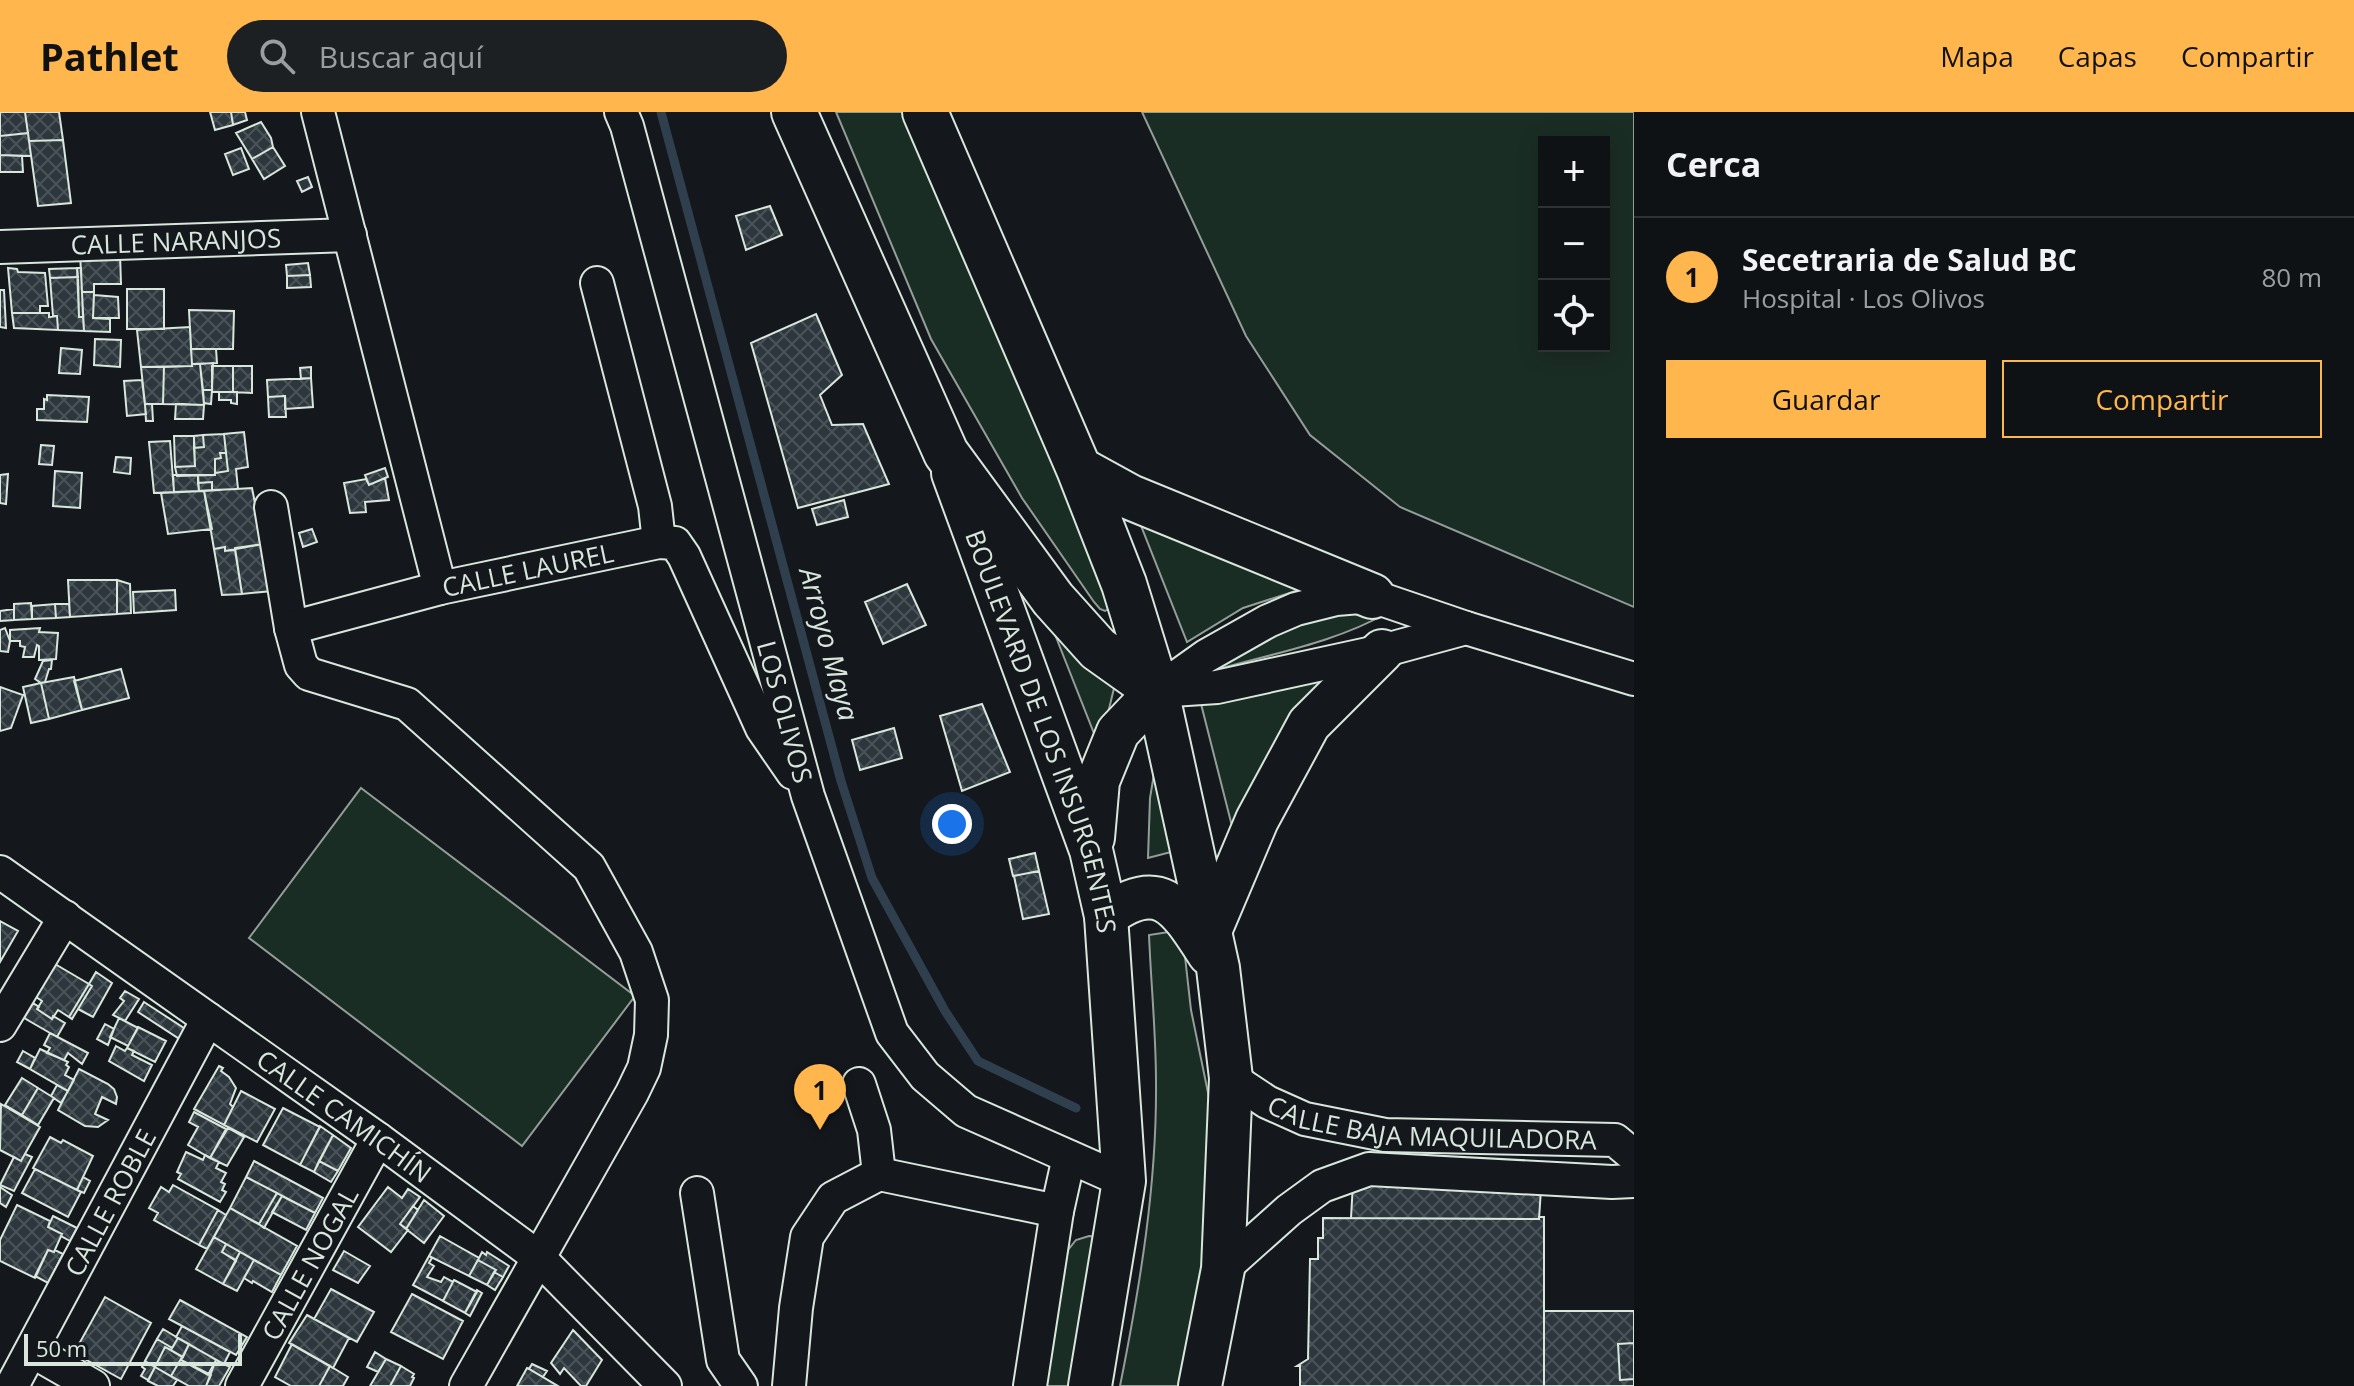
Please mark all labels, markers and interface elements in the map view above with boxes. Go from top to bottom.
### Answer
search box [227,20,787,92]
text: Pathlet [40,30,179,82]
icon: search [255,34,299,78]
text: Buscar aquí [319,36,483,77]
text: Mapa [1940,37,2014,75]
text: Capas [2058,37,2137,75]
text: Compartir [2181,37,2314,75]
map controls [1538,136,1610,352]
button: + [1538,136,1610,208]
text: Cerca [1666,141,1761,187]
button: − [1538,208,1610,280]
street label: CALLE NARANJOS [70,219,282,263]
text: Secetraria de Salud BC [1742,239,2077,280]
text: 1 [1685,259,1699,295]
text: 80 m [2261,259,2322,295]
button: locate [1538,280,1610,352]
text: Hospital · Los Olivos [1742,280,1985,316]
button: Guardar [1666,360,1986,438]
button: Compartir [2002,360,2322,438]
street label: BOULEVARD DE LOS INSURGENTES [957,525,1125,934]
street label: CALLE LAUREL [439,534,617,605]
water label: Arroyo Maya [791,561,869,725]
street label: LOS OLIVOS [749,637,822,787]
your location [932,804,972,844]
street label: CALLE CAMICHÍN [250,1041,439,1191]
pin: 1 [794,1064,846,1130]
street label: CALLE BAJA MAQUILADORA [1262,1087,1598,1158]
street label: CALLE ROBLE [56,1122,164,1283]
street label: CALLE NOGAL [253,1180,366,1346]
scale bar [24,1330,242,1366]
text: 50 m [36,1333,87,1363]

